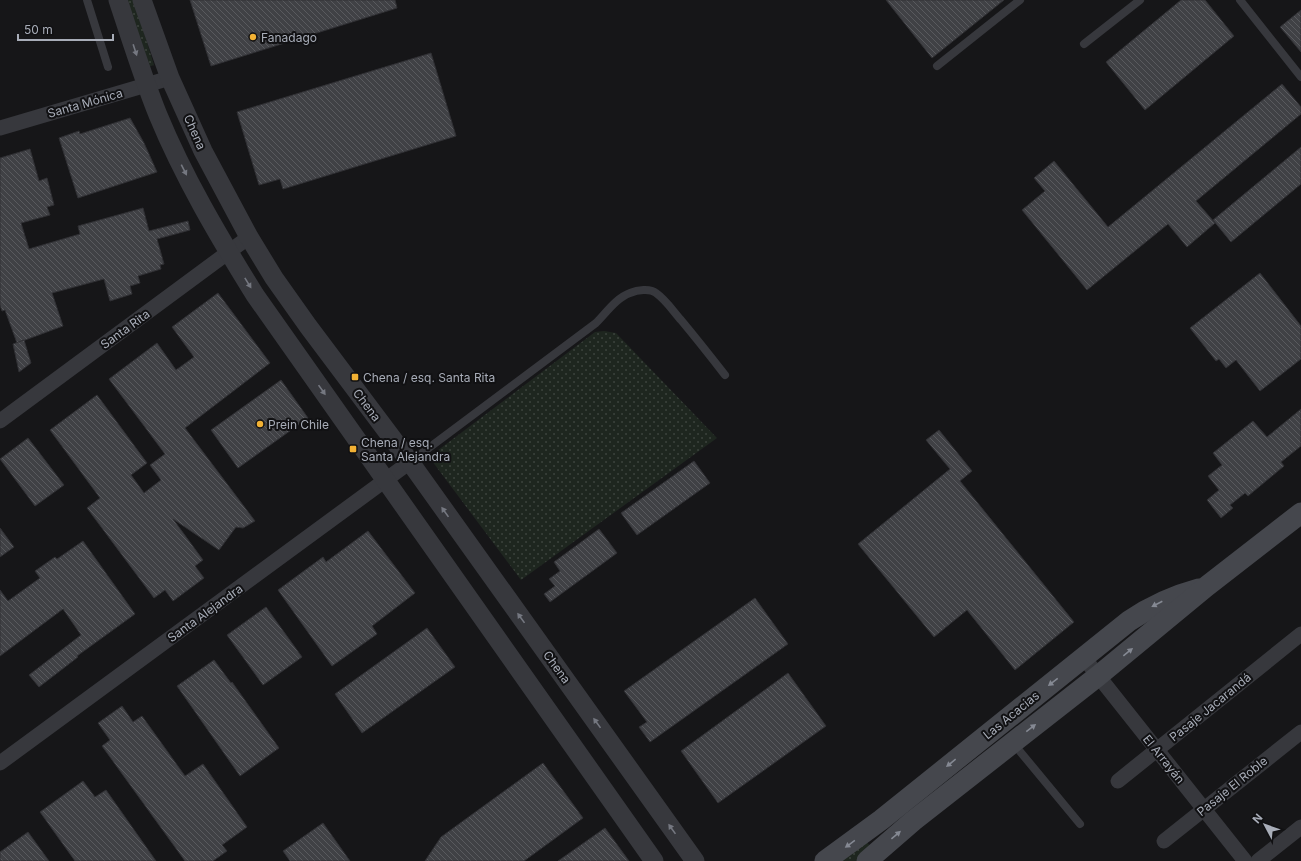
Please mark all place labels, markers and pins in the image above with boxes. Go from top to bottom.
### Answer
place label: Fanadago [261,30,317,45]
marker: Fanadago [248,32,258,42]
place label: Chena / esq. Santa Rita [363,370,495,385]
marker: Chena / esq. Santa Rita [350,372,360,382]
place label: Prein Chile [268,417,329,432]
marker: Prein Chile [255,419,265,429]
place label: Chena / esq. Santa Alejandra [361,435,450,464]
marker: Chena / esq. Santa Alejandra [348,444,358,454]

